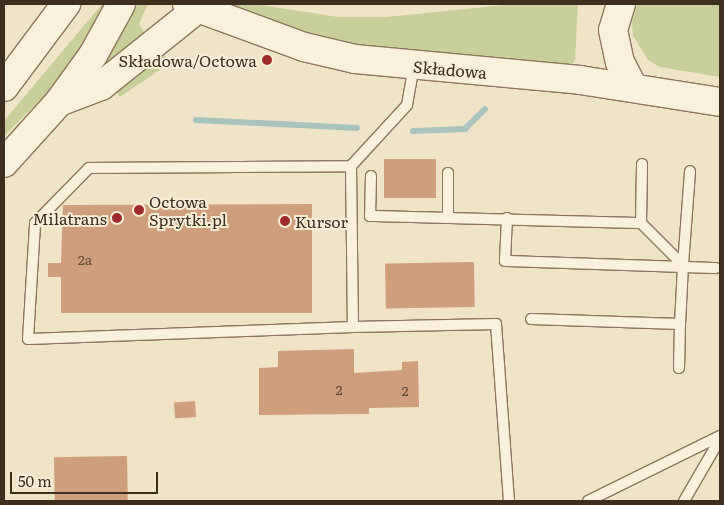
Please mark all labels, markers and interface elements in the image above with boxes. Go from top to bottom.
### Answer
place label: Składowa/Octowa [119,50,257,70]
marker: Składowa/Octowa [261,54,273,66]
street label: Składowa [412,56,488,82]
place label: Octowa Sprytki.pl [149,191,227,229]
marker: Octowa Sprytki.pl [133,204,145,216]
place label: Milatrans [32,208,107,228]
place label: Kursor [295,211,348,231]
marker: Milatrans [111,212,123,224]
marker: Kursor [279,215,291,227]
house number: 2a [78,251,92,267]
house number: 2 [335,381,343,397]
house number: 2 [401,382,409,398]
scale bar [12,462,160,494]
text: 50 m [18,469,52,492]

